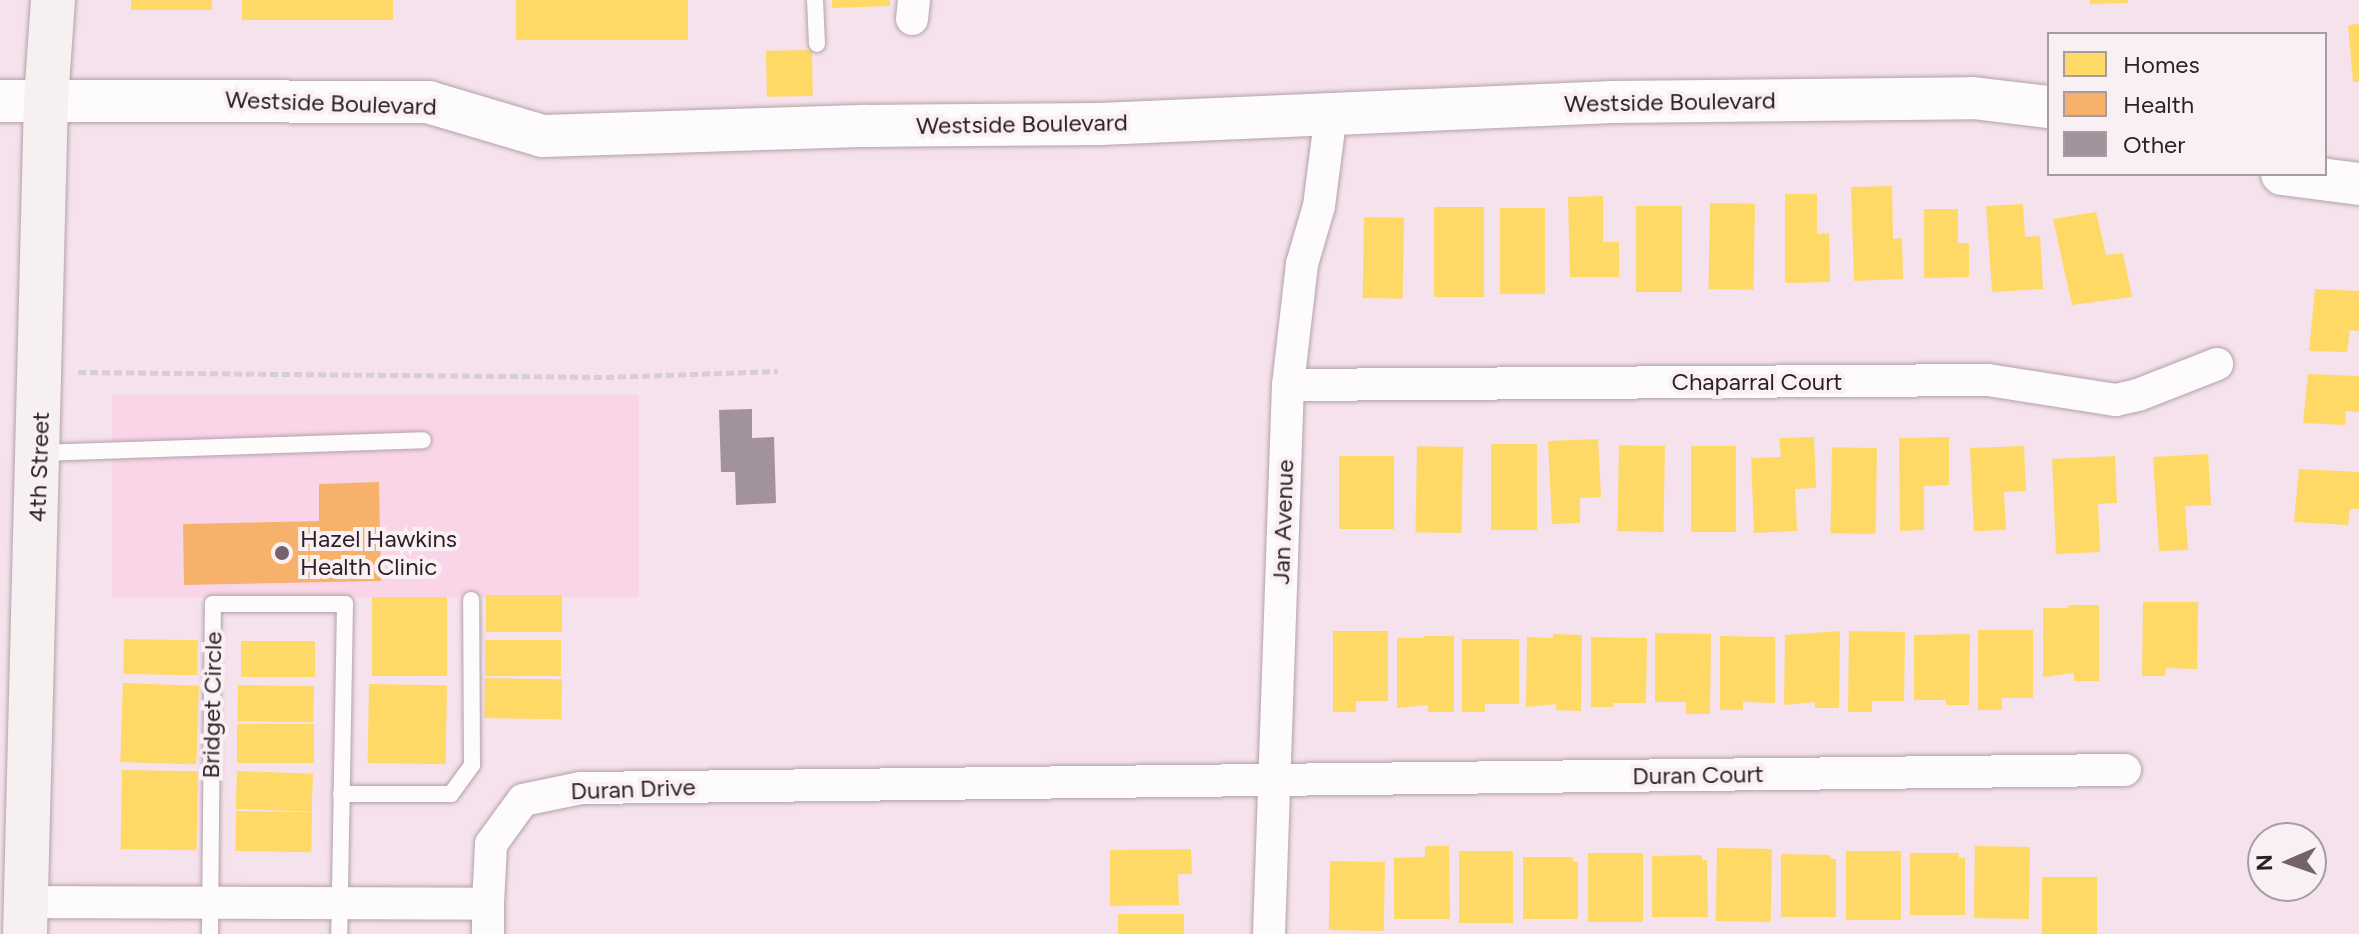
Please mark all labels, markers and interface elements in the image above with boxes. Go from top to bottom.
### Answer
legend [2047,32,2327,176]
text: Homes [2123,50,2200,79]
street label: Westside Boulevard [225,85,437,121]
street label: Westside Boulevard [1564,86,1776,118]
text: Health [2123,90,2194,119]
street label: Westside Boulevard [916,108,1128,140]
text: Other [2123,130,2185,159]
street label: Chaparral Court [1672,368,1842,396]
street label: 4th Street [23,411,55,523]
street label: Jan Avenue [1266,459,1300,585]
place label: Hazel Hawkins Health Clinic [300,525,457,581]
marker: Hazel Hawkins Health Clinic [271,542,293,564]
street label: Bridget Circle [196,631,228,779]
street label: Duran Court [1632,759,1764,791]
street label: Duran Drive [570,772,696,806]
north arrow [2247,822,2327,902]
text: N [2251,854,2278,872]

